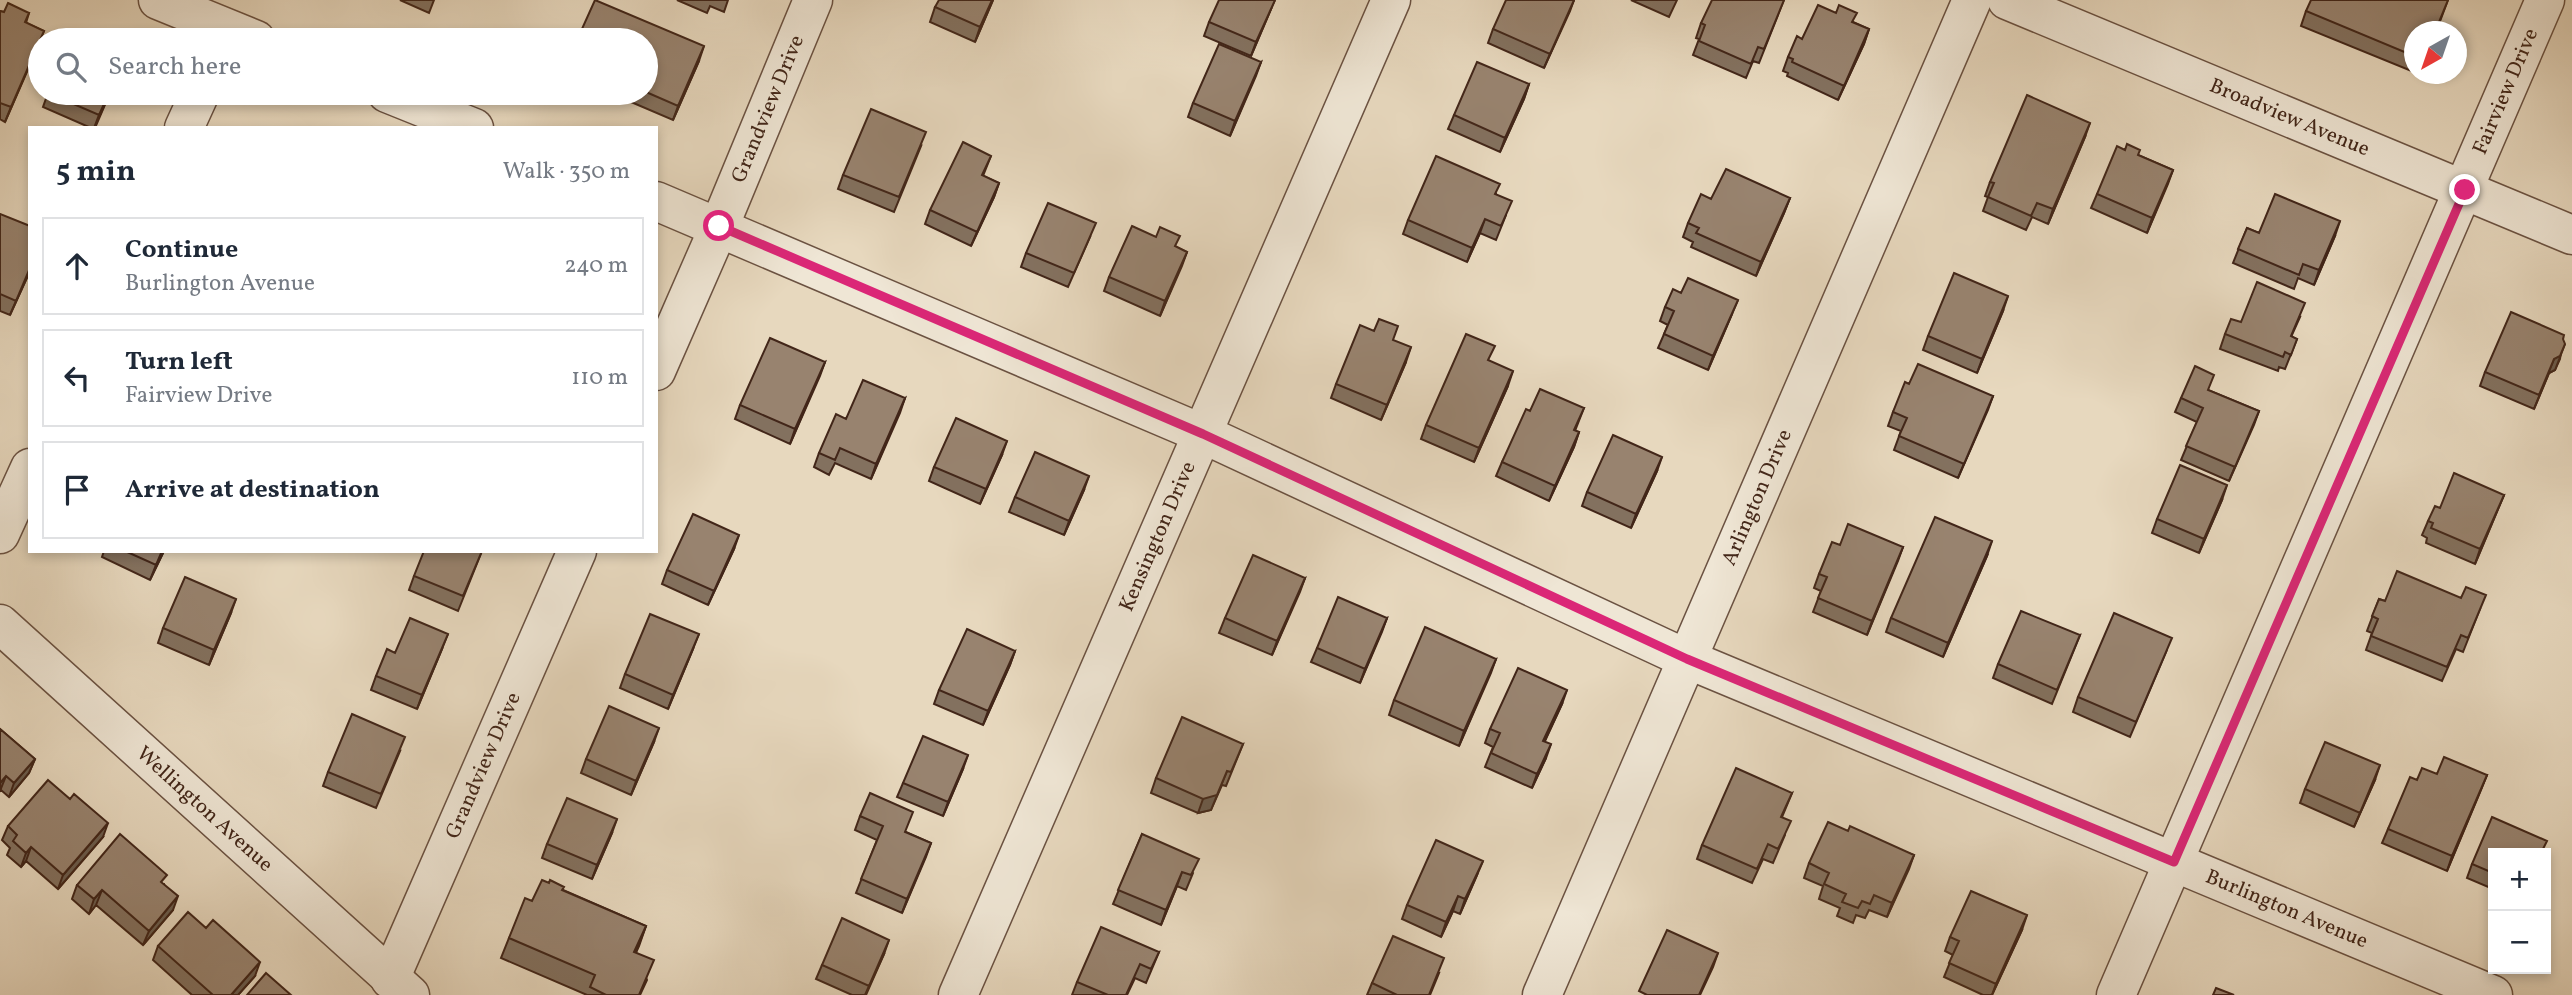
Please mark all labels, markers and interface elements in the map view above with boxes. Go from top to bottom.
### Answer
north arrow [2404,21,2467,84]
street label: Fairview Drive [2466,24,2546,159]
search box [28,28,658,105]
street label: Grandview Drive [724,31,811,187]
icon: search [52,48,90,86]
text: Search here [108,49,241,85]
street label: Broadview Avenue [2205,71,2374,164]
text: 5 min [56,151,136,193]
text: Walk · 350 m [503,156,630,188]
route end [2449,174,2480,205]
route start [703,210,734,241]
text: Continue [125,232,238,268]
icon: ahead [58,247,96,285]
text: 240 m [564,250,628,282]
text: Burlington Avenue [125,268,315,300]
text: Turn left [125,344,233,380]
icon: left [58,359,96,397]
text: 110 m [571,362,628,394]
text: Fairview Drive [125,380,272,412]
street label: Arlington Drive [1715,425,1799,570]
street label: Kensington Drive [1112,457,1203,616]
icon: arrive [58,471,96,509]
text: Arrive at destination [125,472,380,508]
street label: Grandview Drive [438,688,528,843]
street label: Wellington Avenue [130,740,279,879]
map controls [2488,848,2551,974]
button: + [2488,848,2551,911]
street label: Burlington Avenue [2201,862,2372,956]
button: − [2488,911,2551,974]

